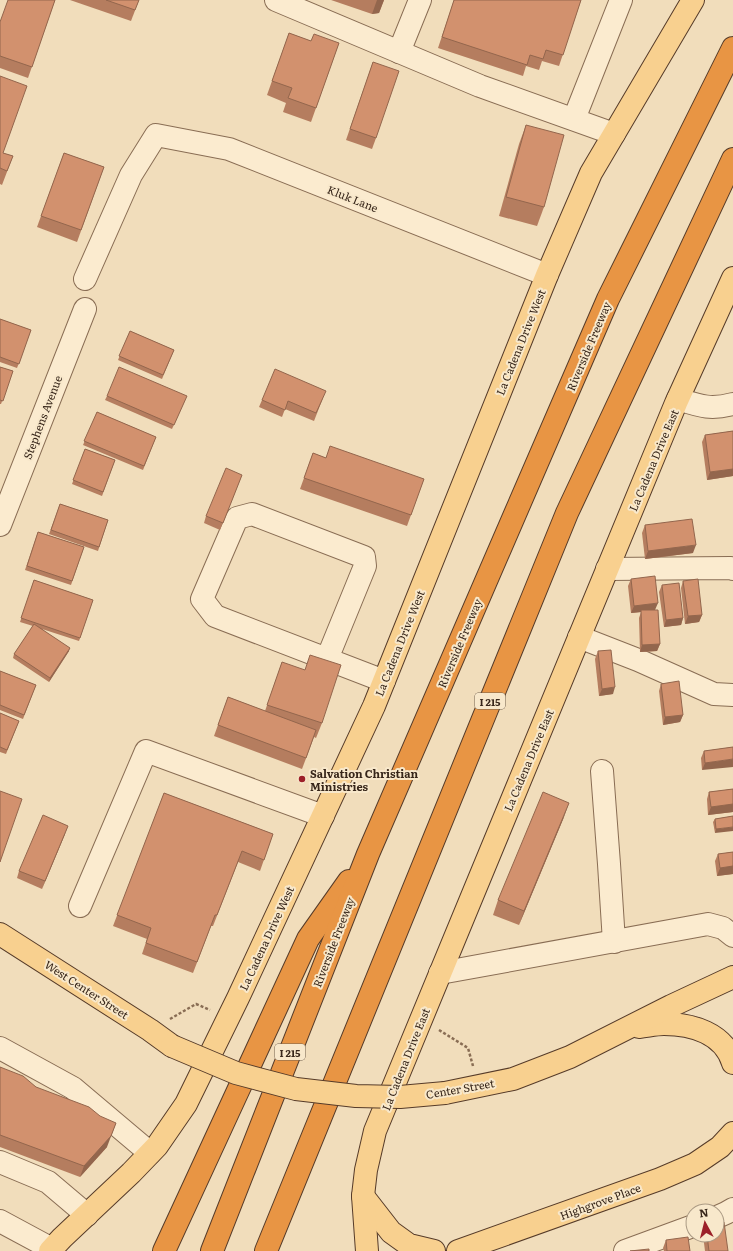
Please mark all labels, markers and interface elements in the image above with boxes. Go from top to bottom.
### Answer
street label: Kluk Lane [325,181,381,216]
street label: La Cadena Drive West [491,286,549,397]
street label: Riverside Freeway [562,298,614,393]
street label: Stephens Avenue [19,372,65,461]
street label: La Cadena Drive East [624,406,682,514]
street label: La Cadena Drive West [370,587,428,698]
street label: Riverside Freeway [433,595,485,690]
road number: I 215 [475,693,505,709]
street label: La Cadena Drive East [499,706,557,814]
place label: Salvation Christian Ministries [310,765,419,794]
marker: Salvation Christian Ministries [297,774,307,784]
street label: La Cadena Drive West [235,883,297,993]
street label: Riverside Freeway [308,894,358,989]
street label: West Center Street [42,956,133,1022]
street label: La Cadena Drive East [377,1005,433,1113]
road number: I 215 [275,1044,305,1060]
street label: Center Street [425,1074,496,1102]
street label: Highgrove Place [557,1179,643,1223]
north arrow [685,1203,725,1243]
text: N [698,1204,709,1221]

